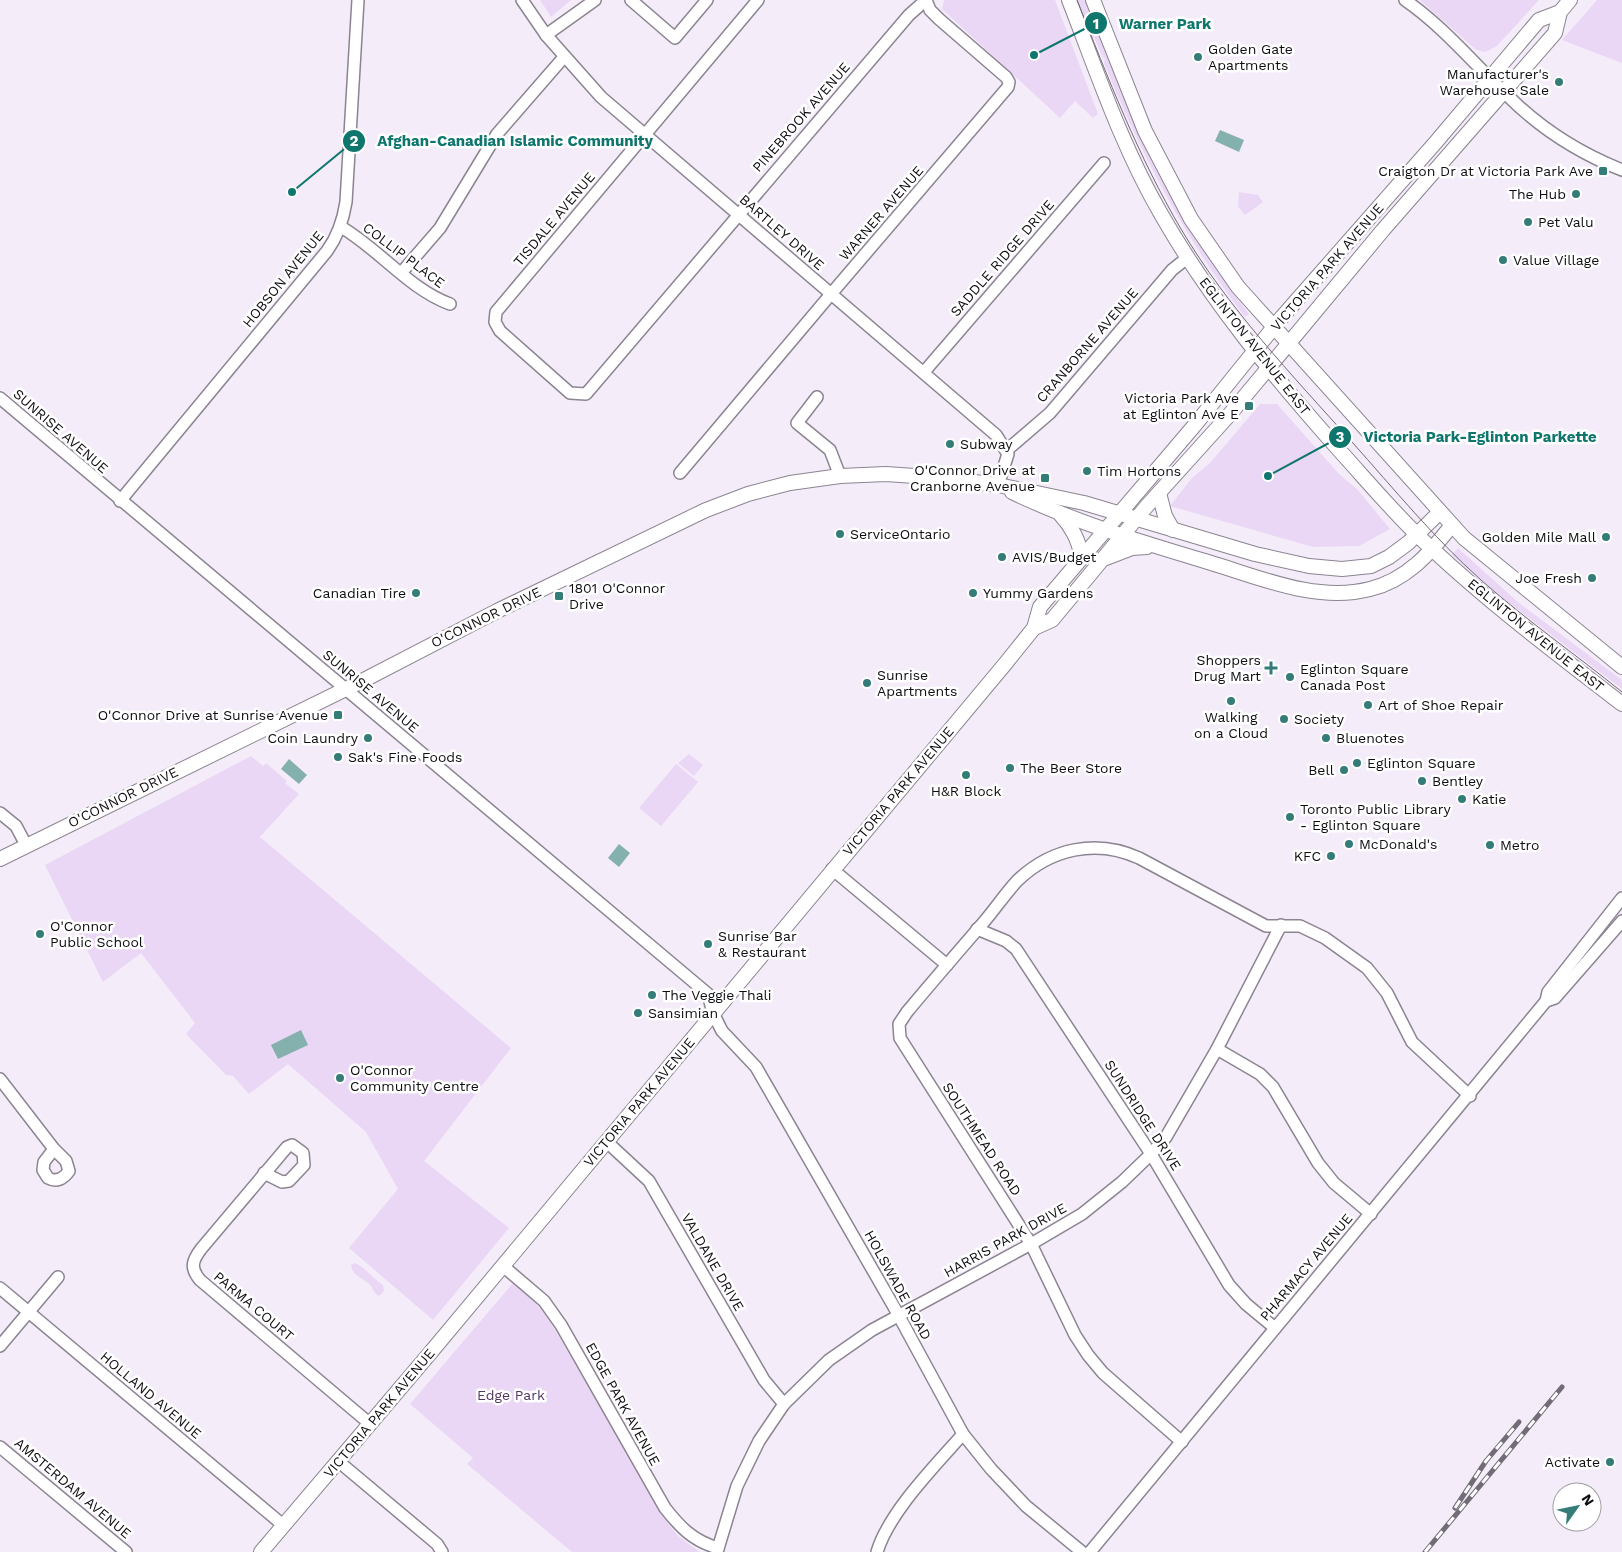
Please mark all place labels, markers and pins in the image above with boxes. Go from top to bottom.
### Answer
callout: Warner Park [1083,8,1221,38]
place label: Golden Gate Apartments [1208,41,1293,73]
marker: Golden Gate Apartments [1192,51,1204,63]
place label: Manufacturer's Warehouse Sale [1440,66,1549,98]
marker: Manufacturer's Warehouse Sale [1553,76,1565,88]
callout: Afghan-Canadian Islamic Community [342,126,662,156]
place label: Craigton Dr at Victoria Park Ave [1378,163,1593,179]
marker: Craigton Dr at Victoria Park Ave [1597,165,1609,177]
place label: The Hub [1509,186,1566,202]
marker: The Hub [1570,188,1582,200]
place label: Pet Valu [1538,214,1594,230]
marker: Pet Valu [1522,216,1534,228]
place label: Value Village [1513,252,1599,268]
marker: Value Village [1497,254,1509,266]
place label: Victoria Park Ave at Eglinton Ave E [1123,390,1239,422]
marker: Victoria Park Ave at Eglinton Ave E [1243,400,1255,412]
callout: Victoria Park-Eglinton Parkette [1328,422,1606,452]
place label: Subway [960,436,1013,452]
marker: Subway [944,438,956,450]
place label: O'Connor Drive at Cranborne Avenue [910,462,1035,494]
place label: Tim Hortons [1097,463,1181,479]
marker: Tim Hortons [1081,465,1093,477]
marker: O'Connor Drive at Cranborne Avenue [1039,472,1051,484]
place label: ServiceOntario [850,526,950,542]
marker: ServiceOntario [834,528,846,540]
place label: Golden Mile Mall [1482,529,1597,545]
marker: Golden Mile Mall [1600,531,1612,543]
place label: AVIS/Budget [1012,549,1097,565]
marker: AVIS/Budget [996,551,1008,563]
place label: Joe Fresh [1515,570,1582,586]
marker: Joe Fresh [1586,572,1598,584]
place label: 1801 O'Connor Drive [569,580,666,612]
place label: Canadian Tire [313,585,406,601]
place label: Yummy Gardens [983,585,1094,601]
marker: Canadian Tire [410,587,422,599]
marker: Yummy Gardens [967,587,979,599]
marker: 1801 O'Connor Drive [553,590,565,602]
place label: Shoppers Drug Mart [1193,652,1261,684]
place label: Eglinton Square Canada Post [1300,661,1409,693]
marker: Shoppers Drug Mart [1265,662,1277,674]
place label: Sunrise Apartments [877,667,957,699]
marker: Eglinton Square Canada Post [1284,671,1296,683]
marker: Sunrise Apartments [861,677,873,689]
marker: Walking on a Cloud [1225,695,1237,707]
place label: Art of Shoe Repair [1378,697,1504,713]
marker: Art of Shoe Repair [1362,699,1374,711]
place label: O'Connor Drive at Sunrise Avenue [98,707,328,723]
marker: O'Connor Drive at Sunrise Avenue [332,709,344,721]
place label: Walking on a Cloud [1194,709,1268,741]
place label: Society [1294,711,1345,727]
marker: Society [1278,713,1290,725]
place label: Coin Laundry [268,730,359,746]
place label: Bluenotes [1336,730,1404,746]
marker: Coin Laundry [362,732,374,744]
marker: Bluenotes [1320,732,1332,744]
place label: Sak's Fine Foods [348,749,462,765]
marker: Sak's Fine Foods [332,751,344,763]
place label: Eglinton Square [1367,755,1476,771]
marker: Eglinton Square [1351,757,1363,769]
place label: The Beer Store [1020,760,1122,776]
marker: The Beer Store [1004,762,1016,774]
place label: Bell [1308,762,1335,778]
marker: Bell [1338,764,1350,776]
marker: H&R Block [960,769,972,781]
place label: Bentley [1432,773,1484,789]
marker: Bentley [1416,775,1428,787]
place label: H&R Block [931,783,1001,799]
place label: Katie [1472,791,1506,807]
marker: Katie [1456,793,1468,805]
place label: Toronto Public Library - Eglinton Square [1300,801,1451,833]
marker: Toronto Public Library - Eglinton Square [1284,811,1296,823]
place label: McDonald's [1359,836,1437,852]
place label: Metro [1500,837,1539,853]
marker: McDonald's [1343,838,1355,850]
marker: Metro [1484,839,1496,851]
place label: KFC [1294,848,1321,864]
marker: KFC [1325,850,1337,862]
place label: O'Connor Public School [50,918,144,950]
marker: O'Connor Public School [34,928,46,940]
place label: Sunrise Bar & Restaurant [718,928,806,960]
marker: Sunrise Bar & Restaurant [702,938,714,950]
place label: The Veggie Thali [662,987,772,1003]
marker: The Veggie Thali [646,989,658,1001]
place label: Sansimian [648,1005,718,1021]
marker: Sansimian [632,1007,644,1019]
place label: O'Connor Community Centre [350,1062,479,1094]
marker: O'Connor Community Centre [334,1072,346,1084]
place label: Activate [1545,1454,1600,1470]
marker: Activate [1604,1456,1616,1468]

